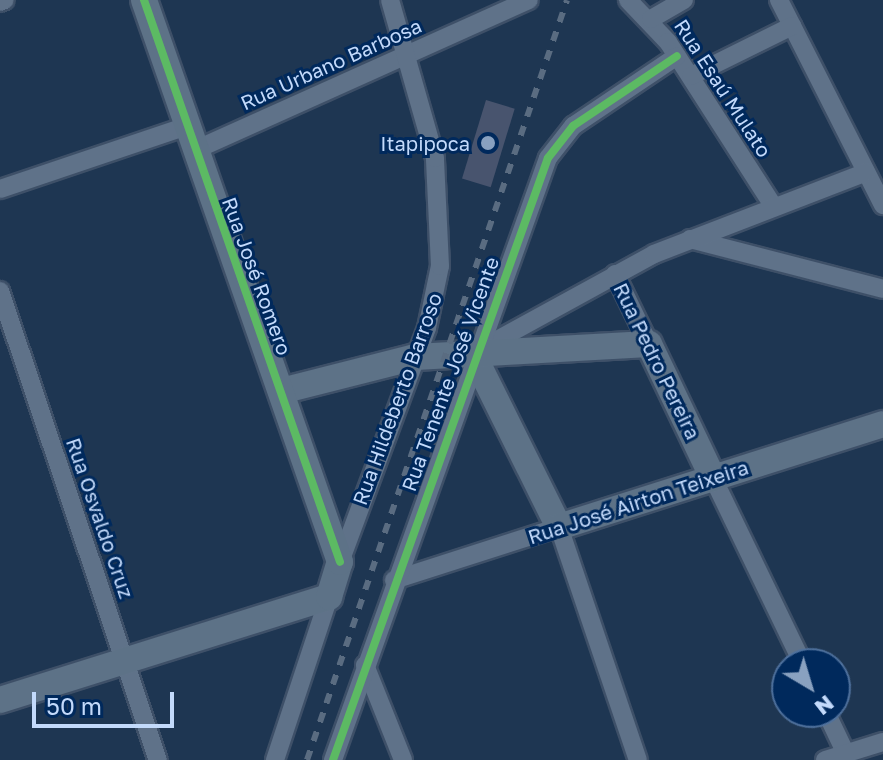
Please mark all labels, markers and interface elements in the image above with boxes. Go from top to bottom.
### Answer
street label: Rua Urbano Barbosa [237,13,425,115]
street label: Rua Esaú Mulato [669,15,777,161]
place label: Itapipoca [380,131,470,155]
marker: Itapipoca [477,132,499,154]
street label: Rua José Romero [217,194,297,358]
street label: Rua Tenente José Vicente [396,254,504,494]
street label: Rua Pedro Pereira [609,279,705,443]
street label: Rua Hildeberto Barroso [347,290,447,508]
street label: Rua Osvaldo Cruz [61,435,139,601]
street label: Rua José Airton Teixeira [525,455,751,549]
north arrow [771,648,851,728]
scale bar [36,676,178,726]
text: N [810,690,840,722]
text: 50 m [46,691,102,720]

